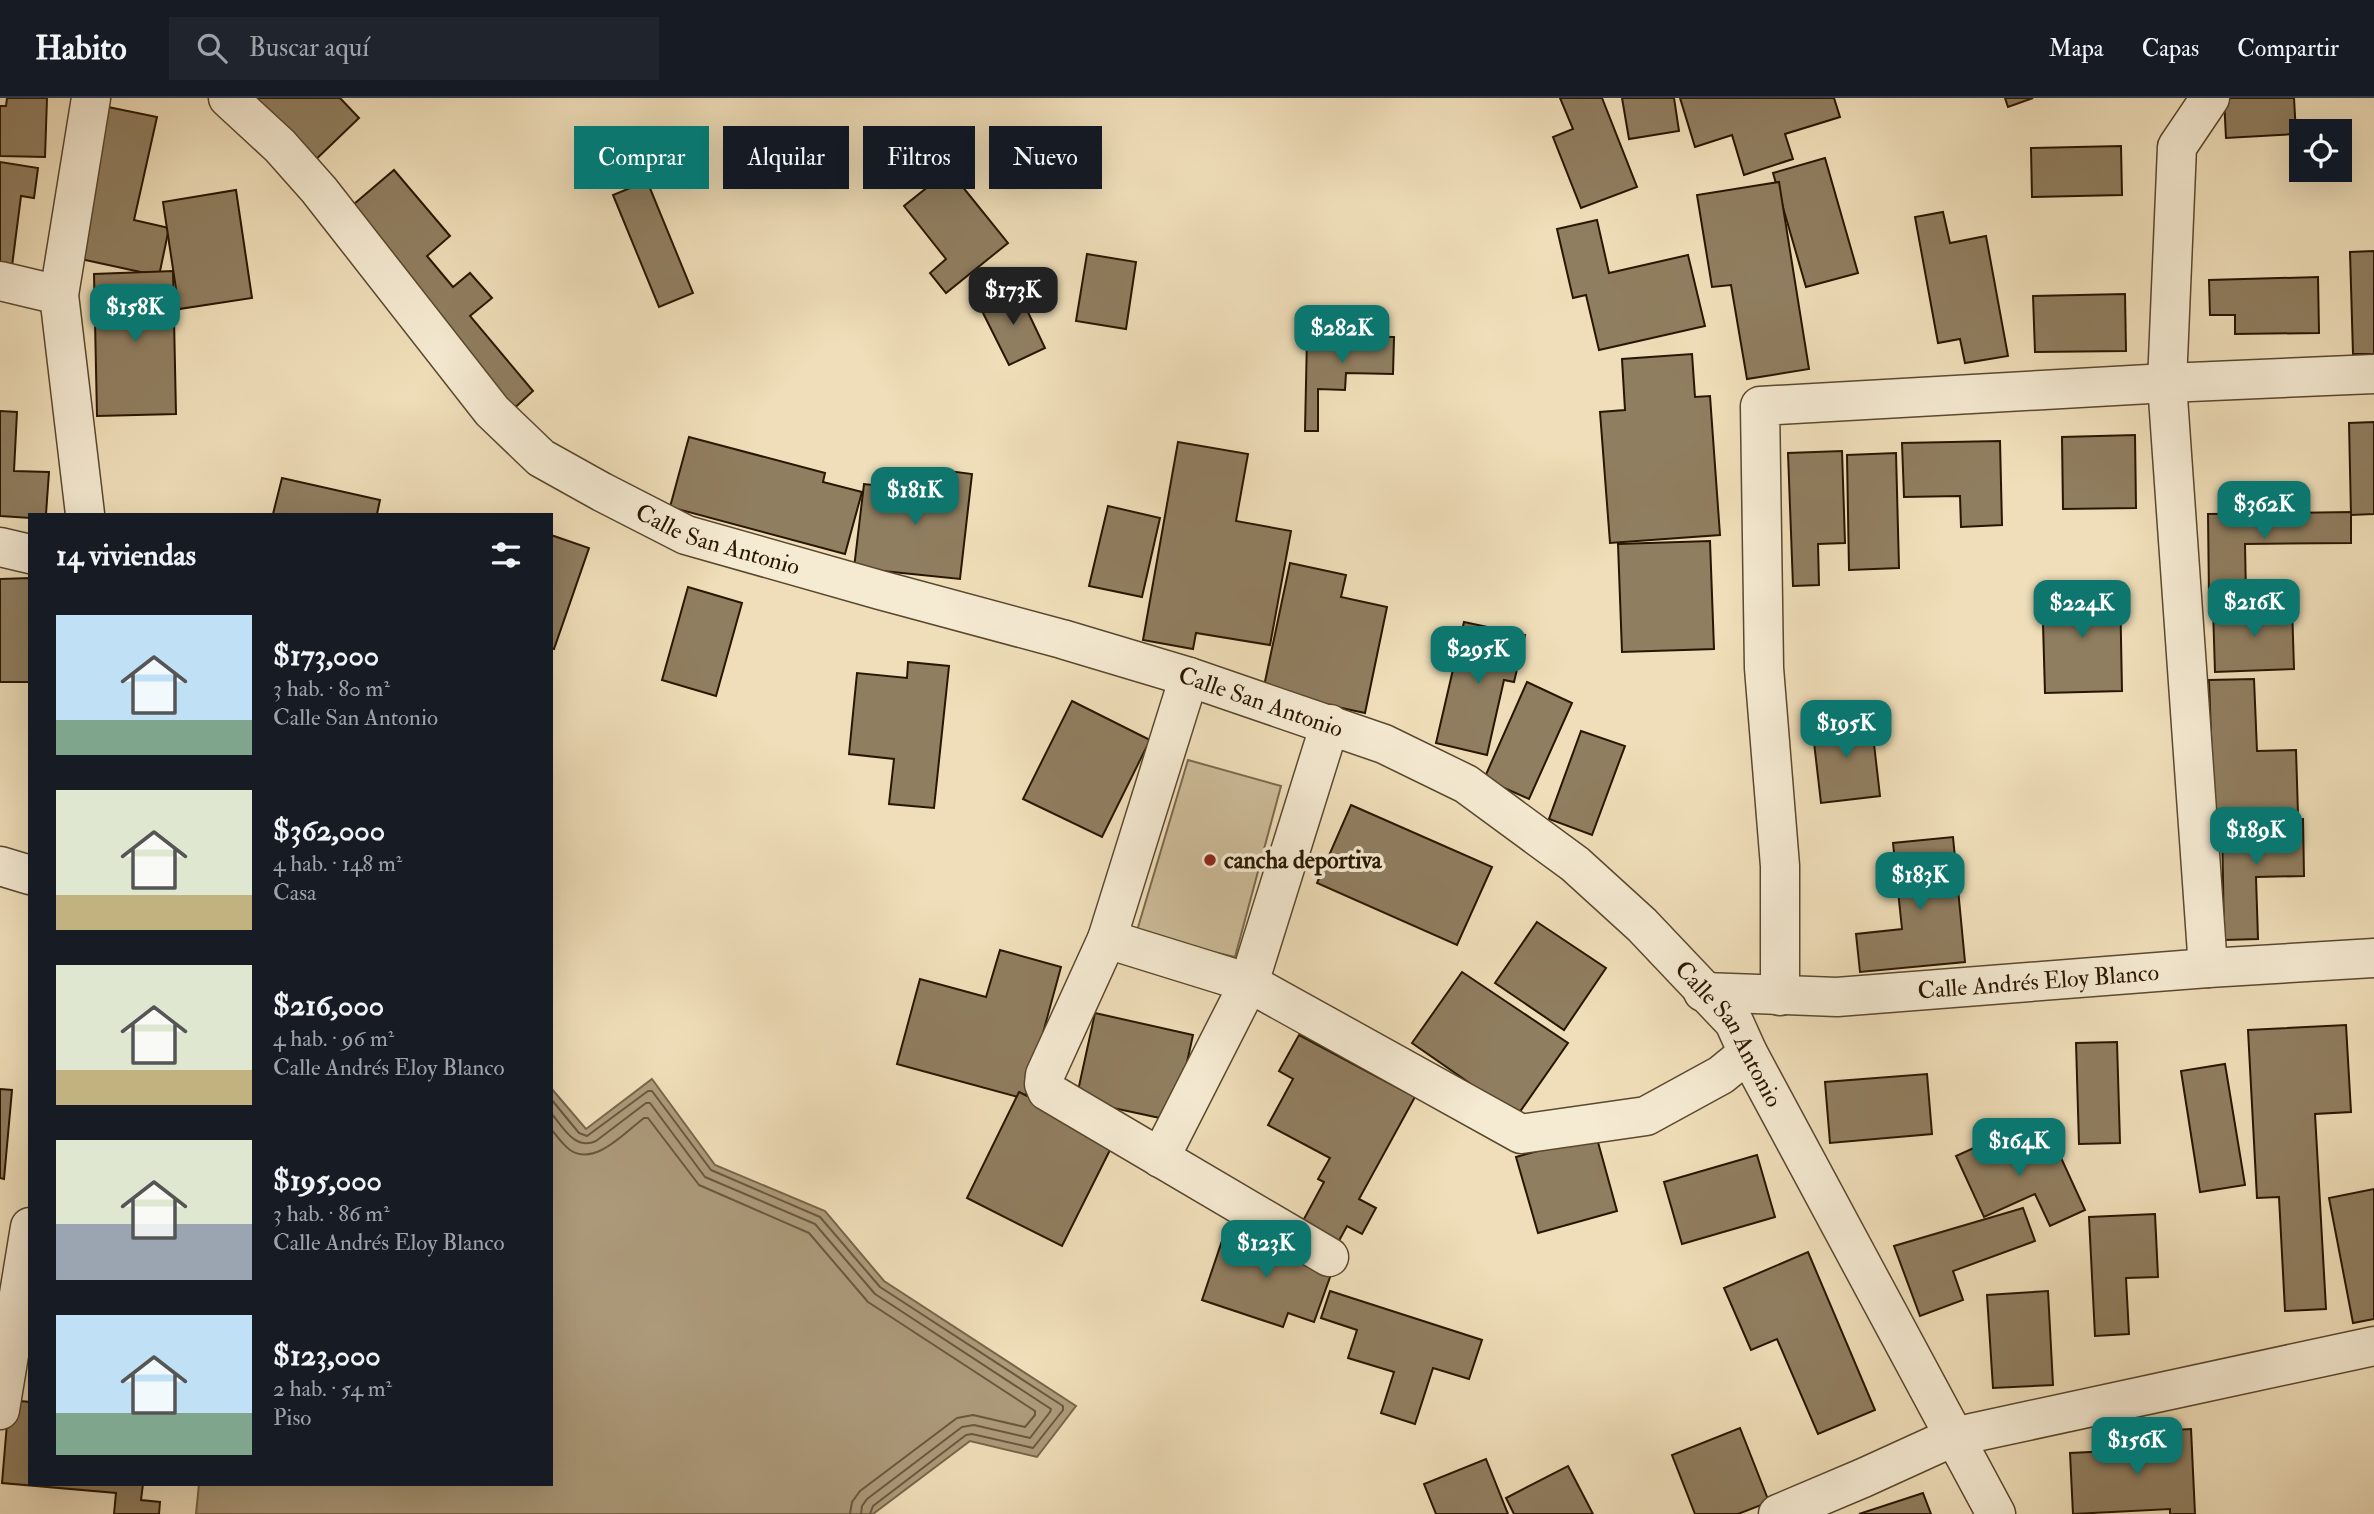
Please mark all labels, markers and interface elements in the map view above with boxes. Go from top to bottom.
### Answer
search box [169,17,659,80]
text: Habito [35,28,127,69]
icon: search [193,29,231,67]
text: Buscar aquí [249,32,369,64]
text: Mapa [2049,33,2104,64]
text: Capas [2142,33,2199,64]
text: Compartir [2237,33,2339,64]
map controls [2289,119,2352,182]
button: locate [2289,119,2352,182]
chip: Comprar [574,126,709,189]
chip: Alquilar [723,126,849,189]
chip: Filtros [863,126,975,189]
chip: Nuevo [989,126,1102,189]
pin: $173K [964,268,1062,327]
text: $173K [985,275,1041,304]
pin: $158K [86,285,184,344]
text: $158K [106,292,164,321]
pin: $282K [1293,306,1391,365]
text: $282K [1310,313,1374,342]
pin: $181K [866,468,964,527]
text: $181K [887,475,943,504]
pin: $362K [2215,482,2313,541]
text: $362K [2233,489,2295,518]
street label: Calle San Antonio [630,497,803,583]
icon: filters [487,536,525,574]
text: 14 viviendas [56,537,196,574]
pin: $224K [2033,580,2131,640]
pin: $216K [2205,580,2303,639]
text: $216K [2224,587,2284,616]
text: $224K [2050,588,2114,617]
pin: $295K [1429,626,1527,686]
text: $295K [1447,634,1509,663]
text: $173,000 [273,637,379,674]
icon: home [112,643,196,727]
street label: Calle San Antonio [1175,660,1347,745]
text: 3 hab. · 80 m² [273,674,390,703]
pin: $195K [1797,700,1895,760]
text: Calle San Antonio [273,703,438,732]
text: $195K [1816,708,1876,737]
pin: $189K [2207,808,2305,867]
text: $362,000 [273,812,385,849]
text: $189K [2226,815,2286,844]
icon: home [112,818,196,902]
place label: cancha deportiva [1224,845,1383,876]
text: 4 hab. · 148 m² [273,849,402,878]
marker: cancha deportiva [1202,852,1218,868]
pin: $183K [1871,852,1969,912]
text: $183K [1892,860,1948,889]
text: Casa [273,878,317,907]
street label: Calle San Antonio [1668,954,1789,1113]
street label: Calle Andrés Eloy Blanco [1917,957,2160,1007]
text: $216,000 [273,987,384,1024]
icon: home [112,993,196,1077]
text: 4 hab. · 96 m² [273,1024,394,1053]
text: Calle Andrés Eloy Blanco [273,1053,505,1082]
pin: $164K [1970,1118,2068,1178]
text: $164K [1988,1126,2050,1155]
text: $195,000 [273,1162,382,1199]
icon: home [112,1168,196,1252]
text: 3 hab. · 86 m² [273,1199,390,1228]
pin: $123K [1217,1220,1315,1280]
text: Calle Andrés Eloy Blanco [273,1228,505,1257]
text: $123K [1237,1228,1295,1257]
text: $123,000 [273,1337,381,1374]
icon: home [112,1343,196,1427]
text: 2 hab. · 54 m² [273,1374,392,1403]
text: Piso [273,1403,311,1432]
pin: $156K [2088,1418,2186,1477]
text: $156K [2108,1425,2166,1454]

